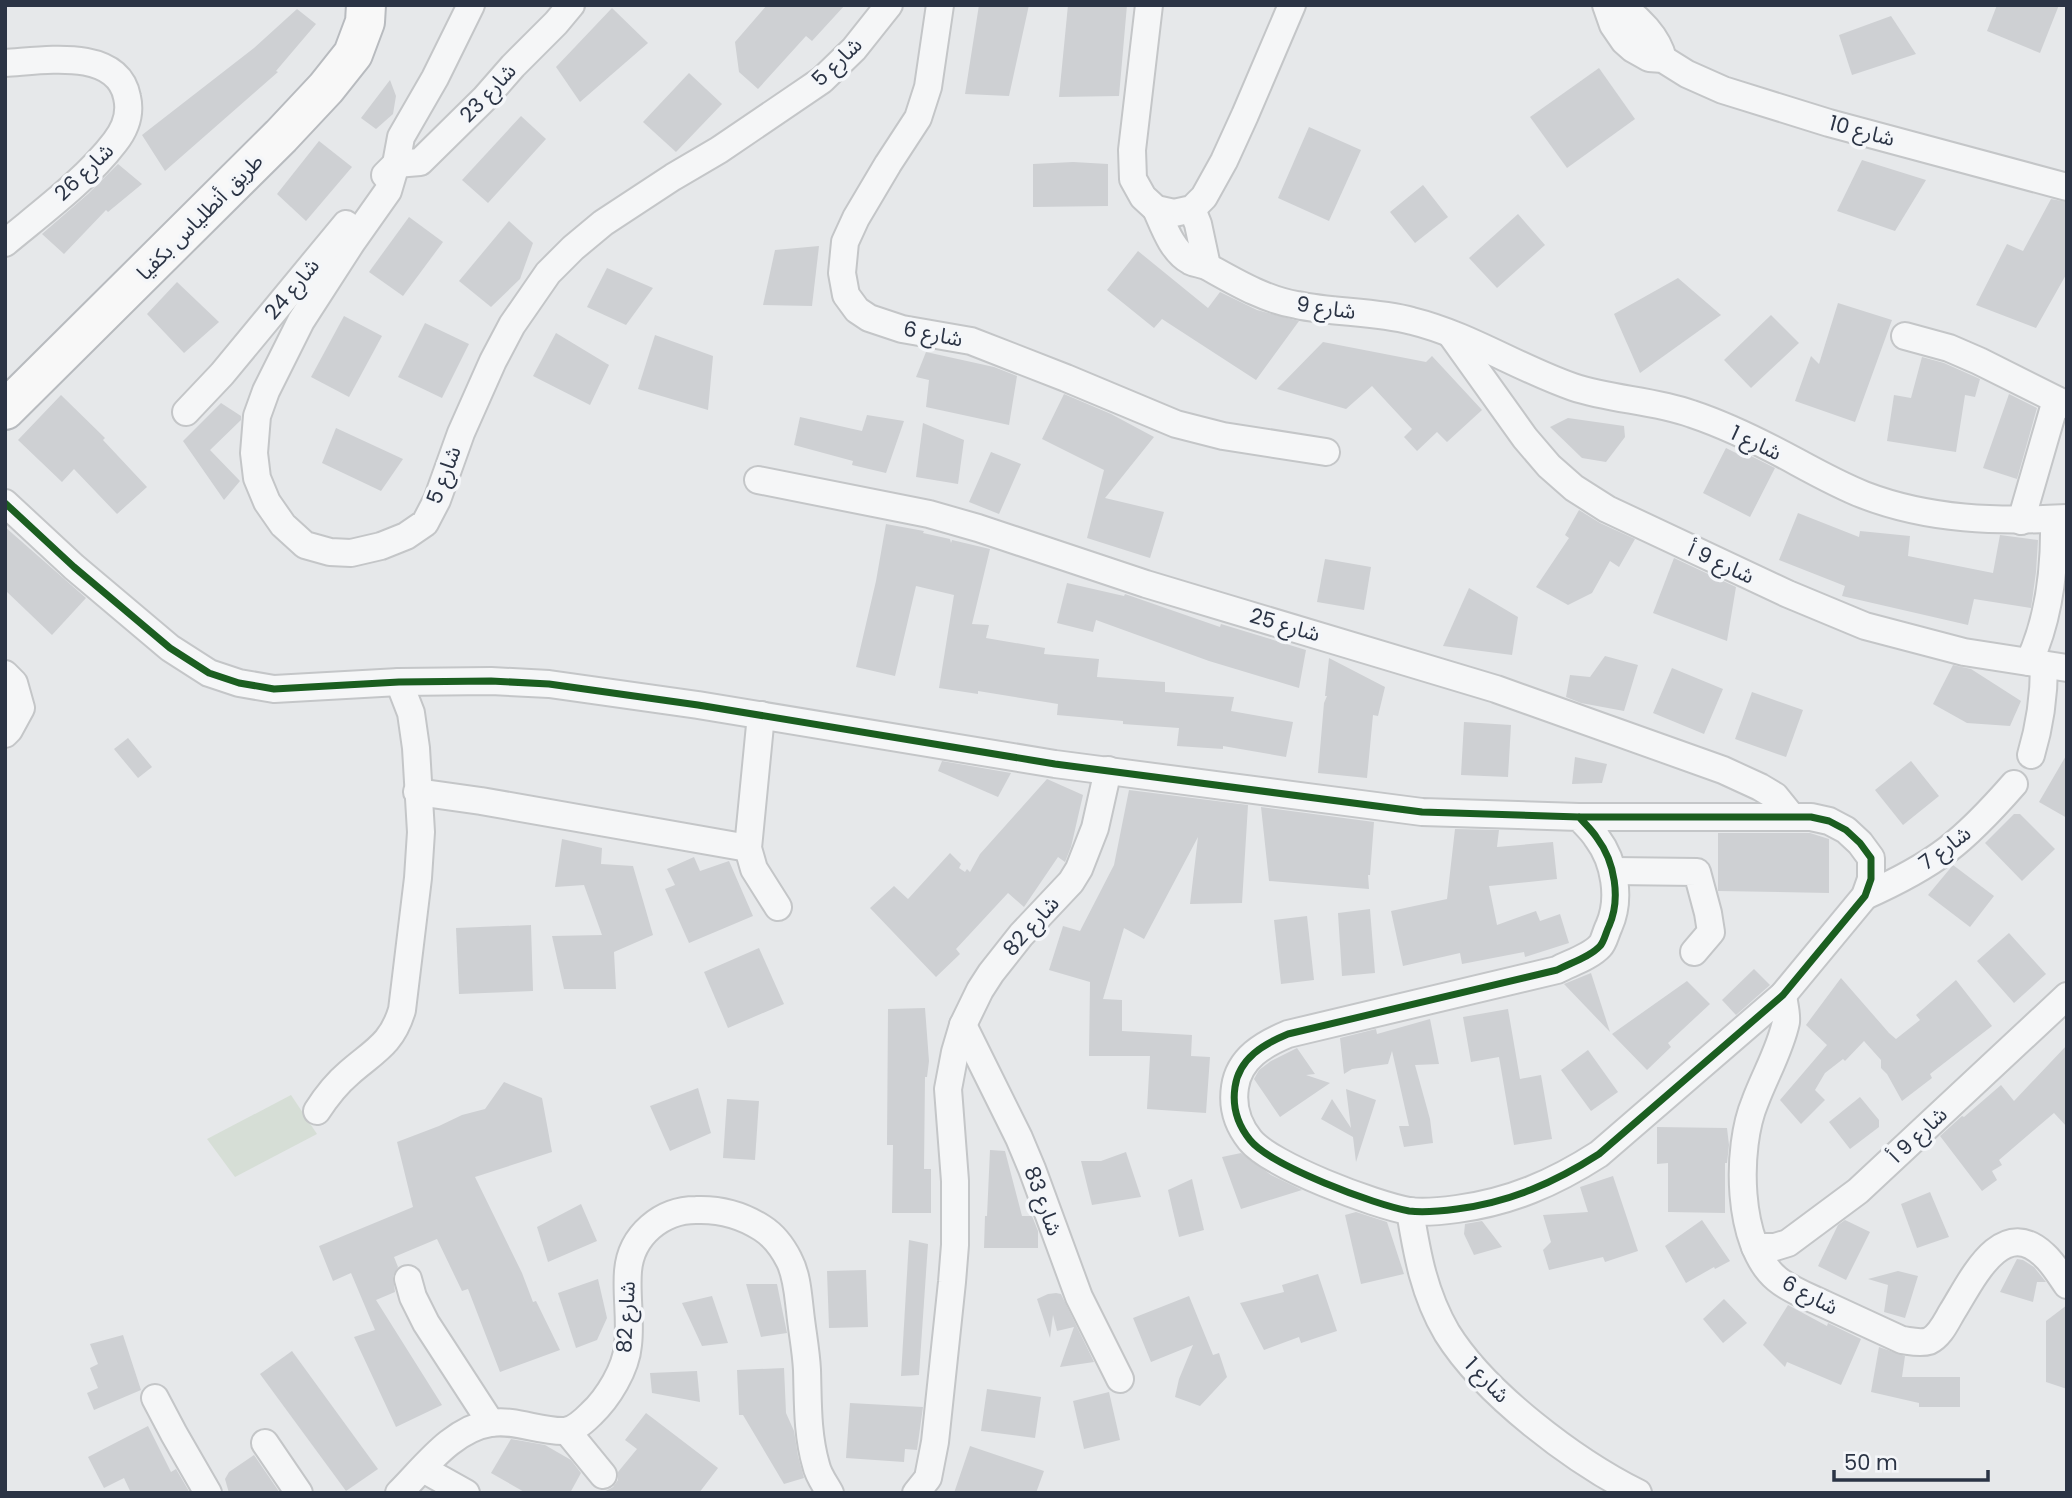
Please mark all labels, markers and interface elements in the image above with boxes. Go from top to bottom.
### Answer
street label: شارع 5 [805,30,869,94]
street label: شارع 23 [453,57,523,129]
street label: شارع 10 [1826,108,1898,154]
street label: شارع 26 [48,136,120,208]
street label: طريق أنطلياس بكفيا [130,147,269,286]
street label: شارع 24 [257,252,327,326]
street label: شارع 9 [1294,289,1358,327]
street label: شارع 6 [901,314,965,354]
street label: شارع 1 [1726,418,1786,468]
street label: شارع 5 [419,442,469,508]
street label: شارع 9 أ [1682,534,1759,591]
street label: شارع 25 [1246,601,1324,649]
street label: شارع 7 [1913,819,1977,877]
street label: شارع 82 [996,889,1066,963]
street label: شارع 9 أ [1882,1100,1954,1170]
street label: شارع 83 [1017,1162,1069,1240]
street label: شارع 6 [1777,1268,1843,1322]
street label: شارع 82 [609,1280,643,1354]
street label: شارع 1 [1458,1350,1516,1410]
scale bar [1834,1438,1988,1482]
text: 50 m [1844,1448,1898,1477]

